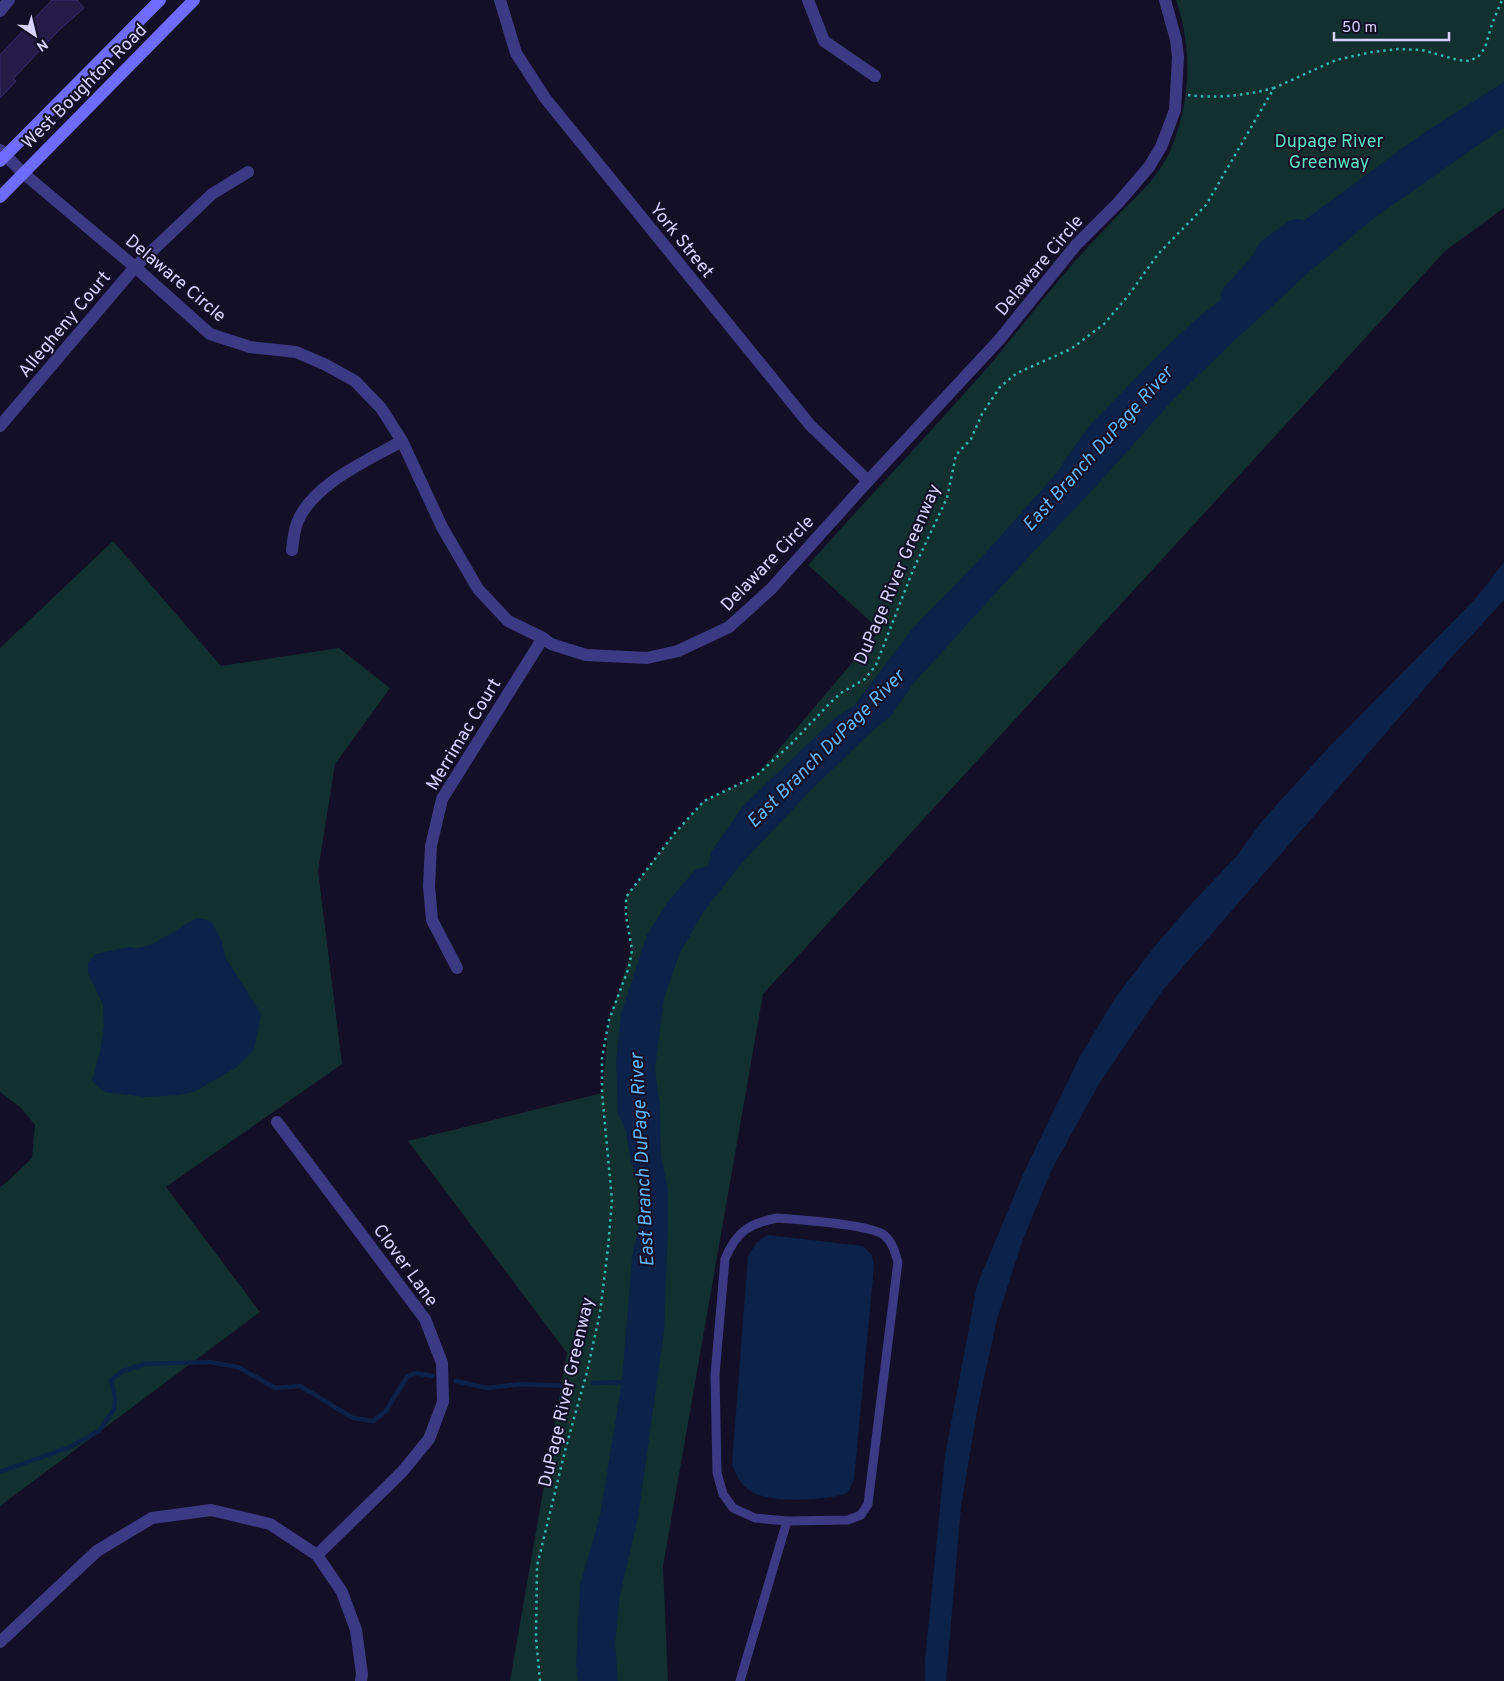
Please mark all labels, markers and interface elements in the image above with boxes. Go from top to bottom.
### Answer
north arrow [10,10,60,60]
scale bar [1334,10,1449,42]
street label: West Boughton Road [17,19,153,155]
text: 50 m [1342,19,1377,38]
text: N [33,35,51,54]
park label: Dupage River Greenway [1274,131,1384,175]
street label: York Street [644,199,718,283]
street label: Delaware Circle [991,211,1089,321]
street label: Delaware Circle [120,230,230,328]
street label: Allegheny Court [14,267,116,383]
water label: East Branch DuPage River [1018,360,1180,537]
street label: DuPage River Greenway [850,481,947,668]
street label: Delaware Circle [716,511,820,617]
water label: East Branch DuPage River [742,664,912,834]
street label: Merrimac Court [422,674,507,795]
water label: East Branch DuPage River [625,1051,661,1267]
street label: Clover Lane [367,1220,442,1312]
street label: DuPage River Greenway [534,1295,601,1490]

